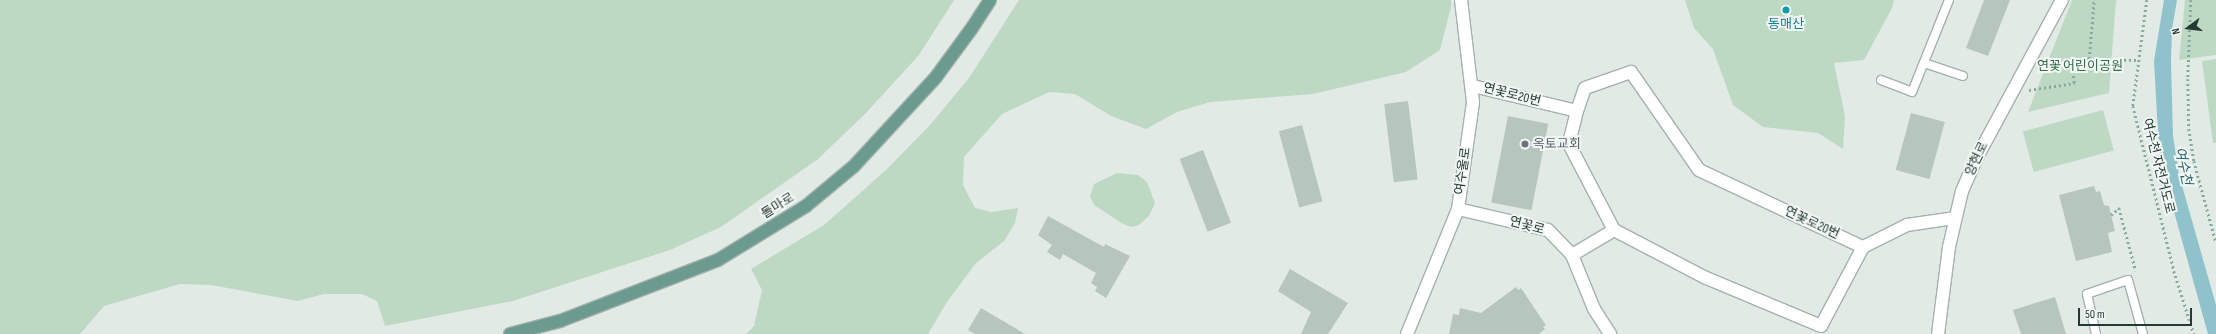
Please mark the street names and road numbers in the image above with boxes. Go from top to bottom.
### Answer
street label: 연꽃로20번 [1481,80,1543,110]
street label: 여수천 자전거도로 [2139,117,2177,215]
street label: 양현로 [1962,139,1992,179]
street label: 여수울로 [1452,146,1474,196]
street label: 돌마로 [759,190,797,222]
street label: 연꽃로20번 [1782,203,1842,243]
street label: 연꽃로 [1508,214,1546,238]

